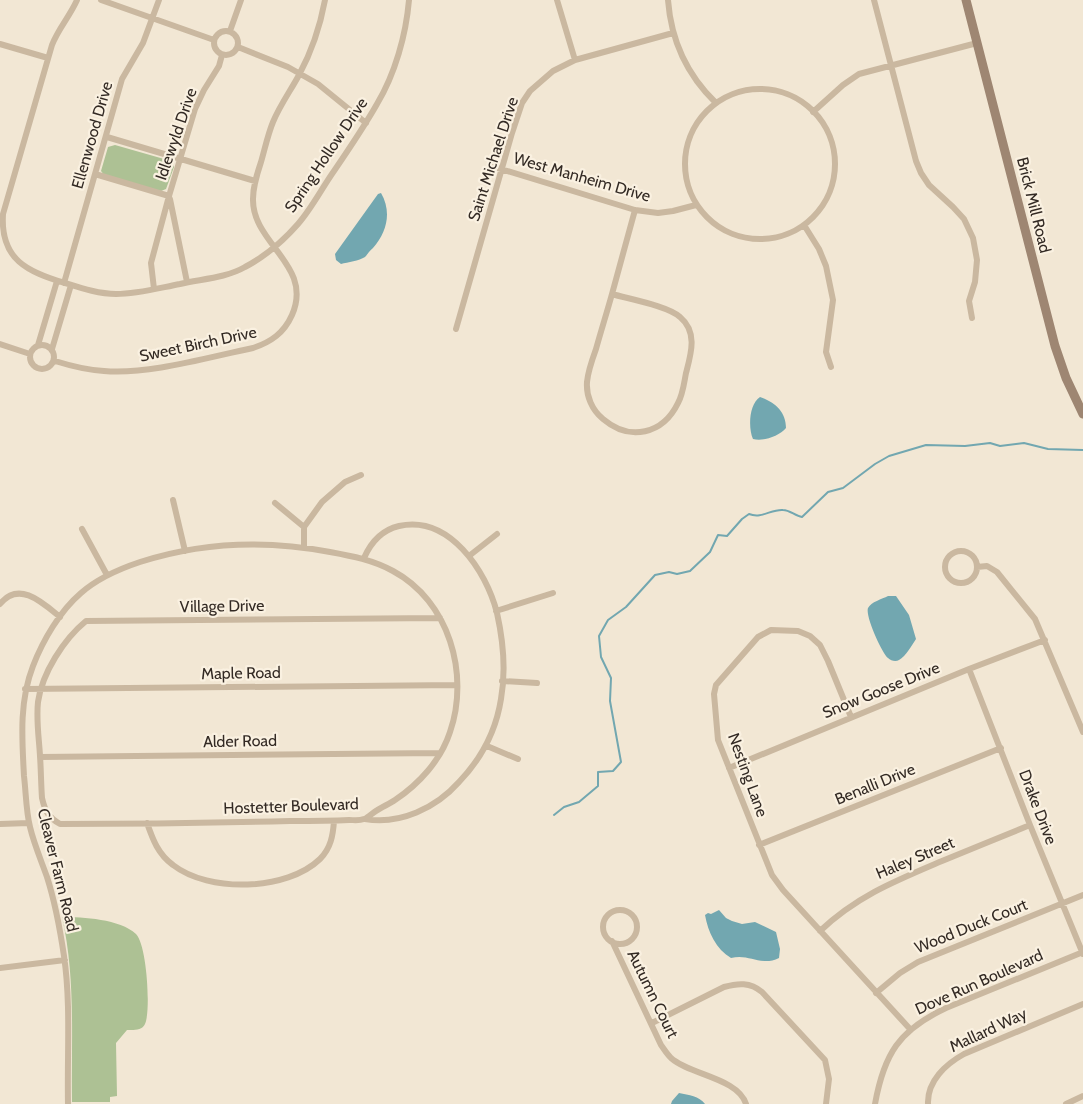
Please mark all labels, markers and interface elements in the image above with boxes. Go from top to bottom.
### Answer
street label: Ellenwood Drive [68,79,116,191]
street label: Idlewyld Drive [151,85,201,183]
street label: Spring Hollow Drive [281,94,371,216]
street label: Saint Michael Drive [464,94,522,224]
street label: West Manheim Drive [511,148,653,206]
street label: Brick Mill Road [1013,155,1055,255]
street label: Sweet Birch Drive [138,322,258,366]
street label: Village Drive [179,596,265,616]
street label: Snow Goose Drive [820,658,942,722]
street label: Maple Road [201,663,281,683]
street label: Nesting Lane [724,730,772,820]
street label: Alder Road [203,731,277,751]
street label: Benalli Drive [832,759,918,809]
street label: Drake Drive [1015,767,1061,847]
street label: Hostetter Boulevard [223,794,359,818]
street label: Cleaver Farm Road [34,806,82,934]
street label: Haley Street [873,833,958,883]
street label: Wood Duck Court [912,895,1031,957]
street label: Dove Run Boulevard [912,945,1046,1019]
street label: Autumn Court [623,947,683,1042]
street label: Mallard Way [946,1004,1030,1056]

